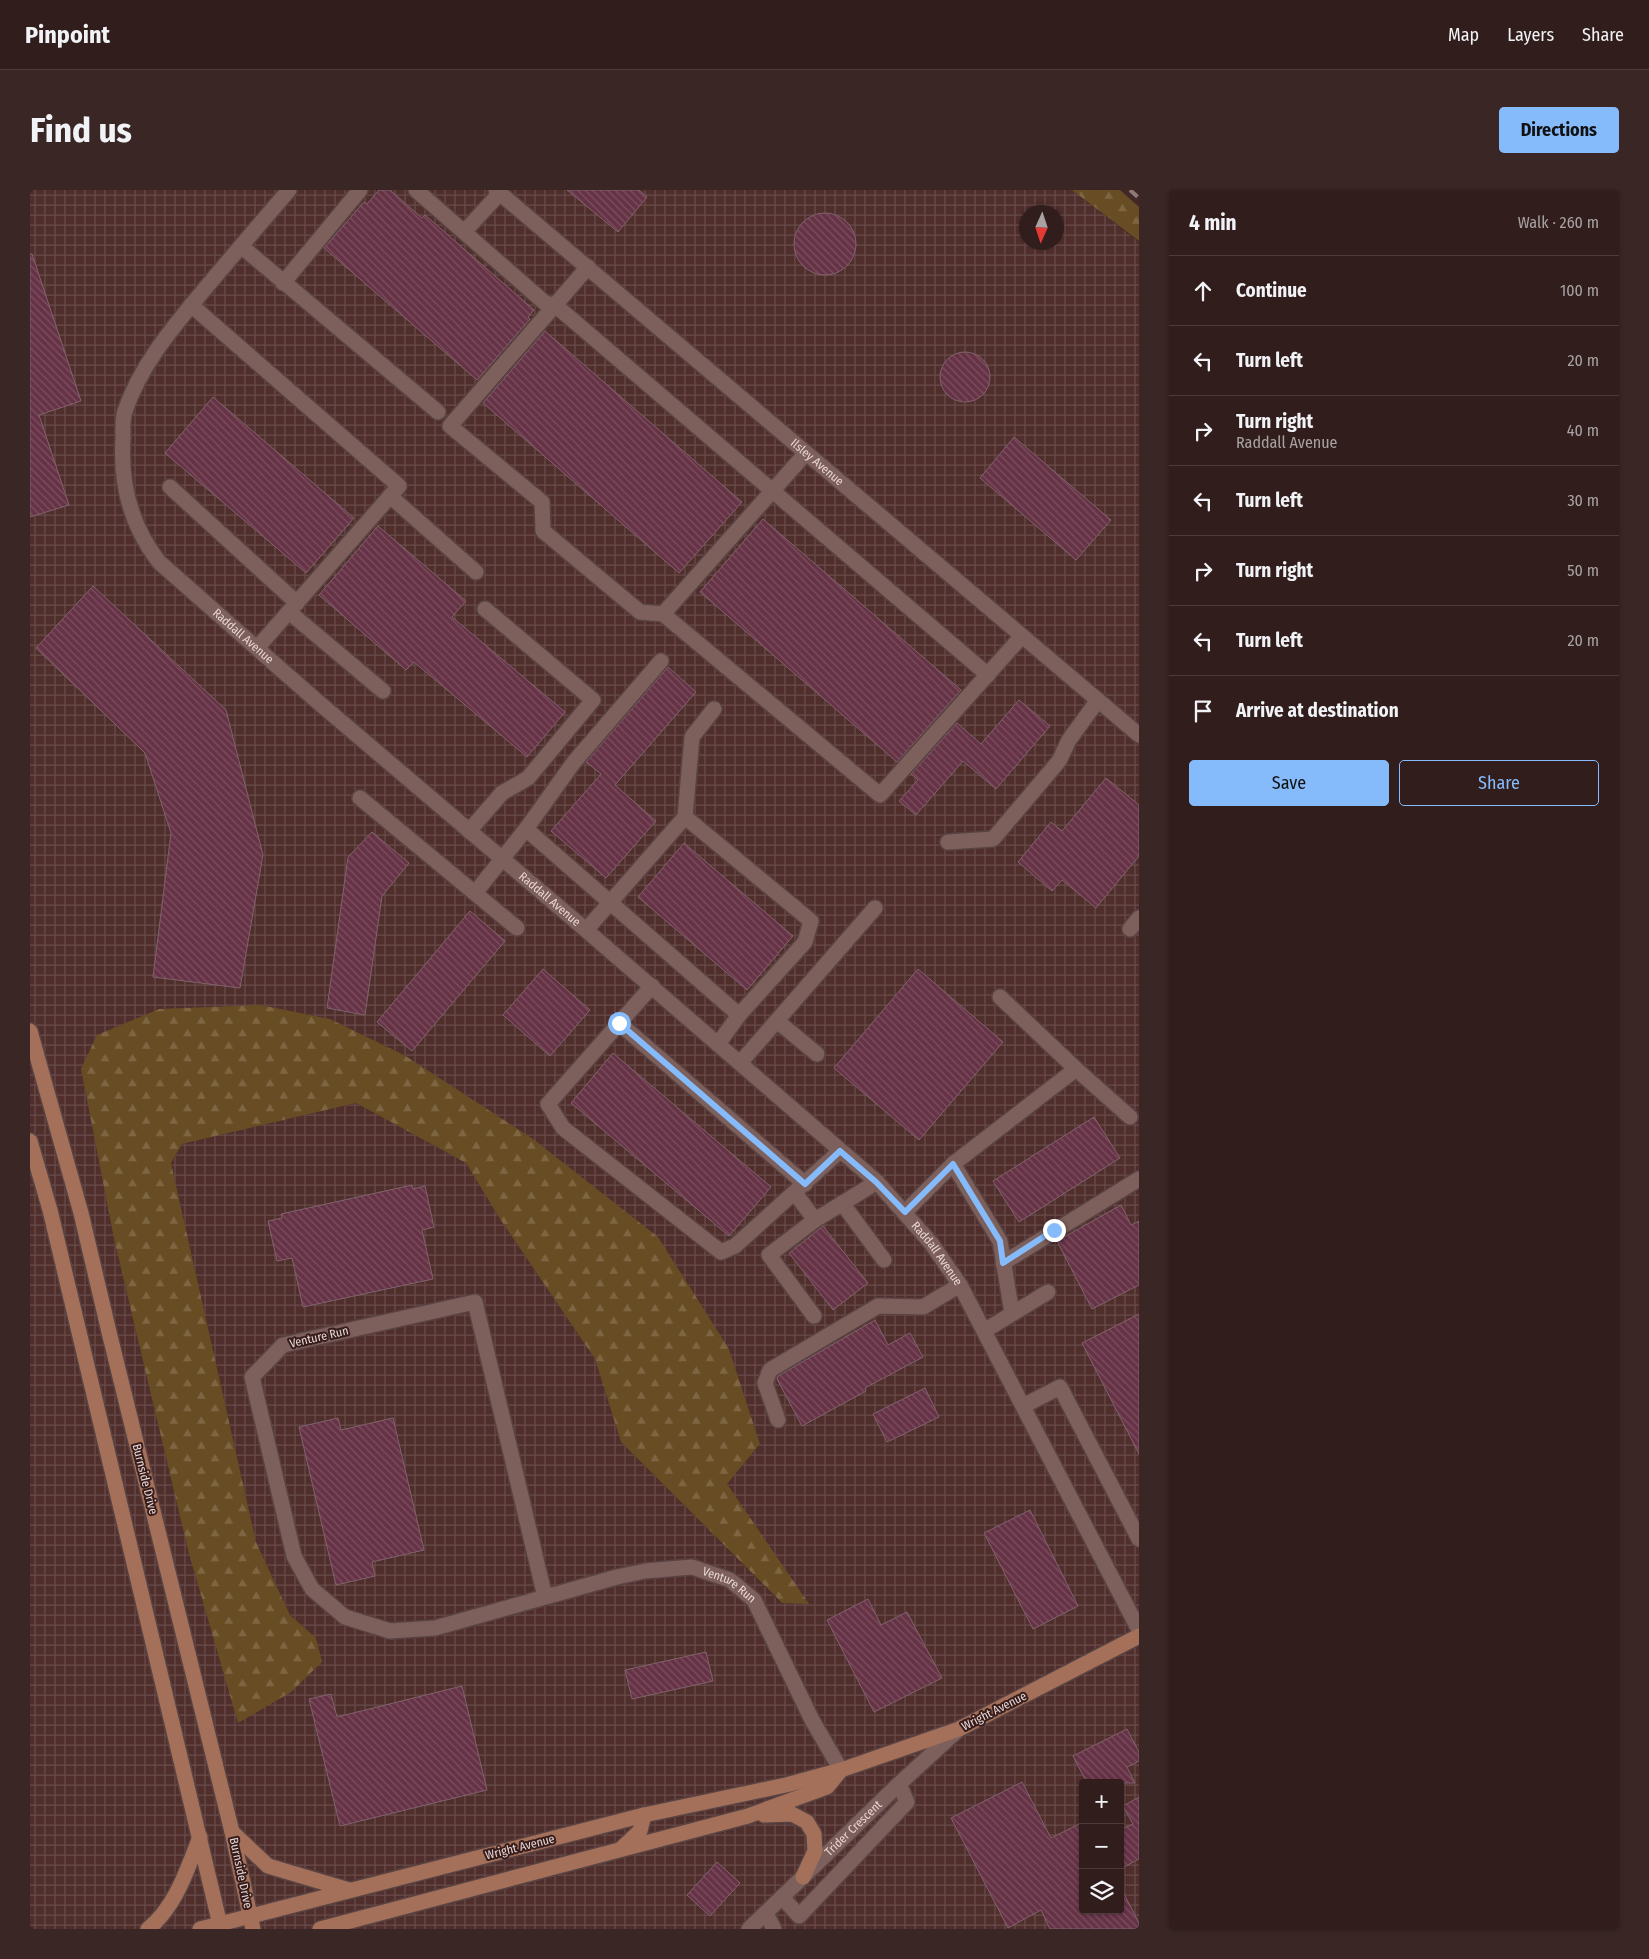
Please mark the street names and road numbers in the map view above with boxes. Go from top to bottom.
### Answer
street label: Ilsley Avenue [788,436,846,489]
street label: Raddall Avenue [210,606,276,667]
street label: Raddall Avenue [516,869,583,929]
street label: Raddall Avenue [908,1219,965,1288]
street label: Venture Run [288,1323,350,1351]
street label: Burnside Drive [129,1442,161,1516]
street label: Venture Run [701,1564,759,1606]
street label: Wright Avenue [959,1689,1029,1733]
street label: Trider Crescent [822,1797,885,1859]
street label: Wright Avenue [484,1832,556,1862]
street label: Burnside Drive [227,1836,255,1910]

